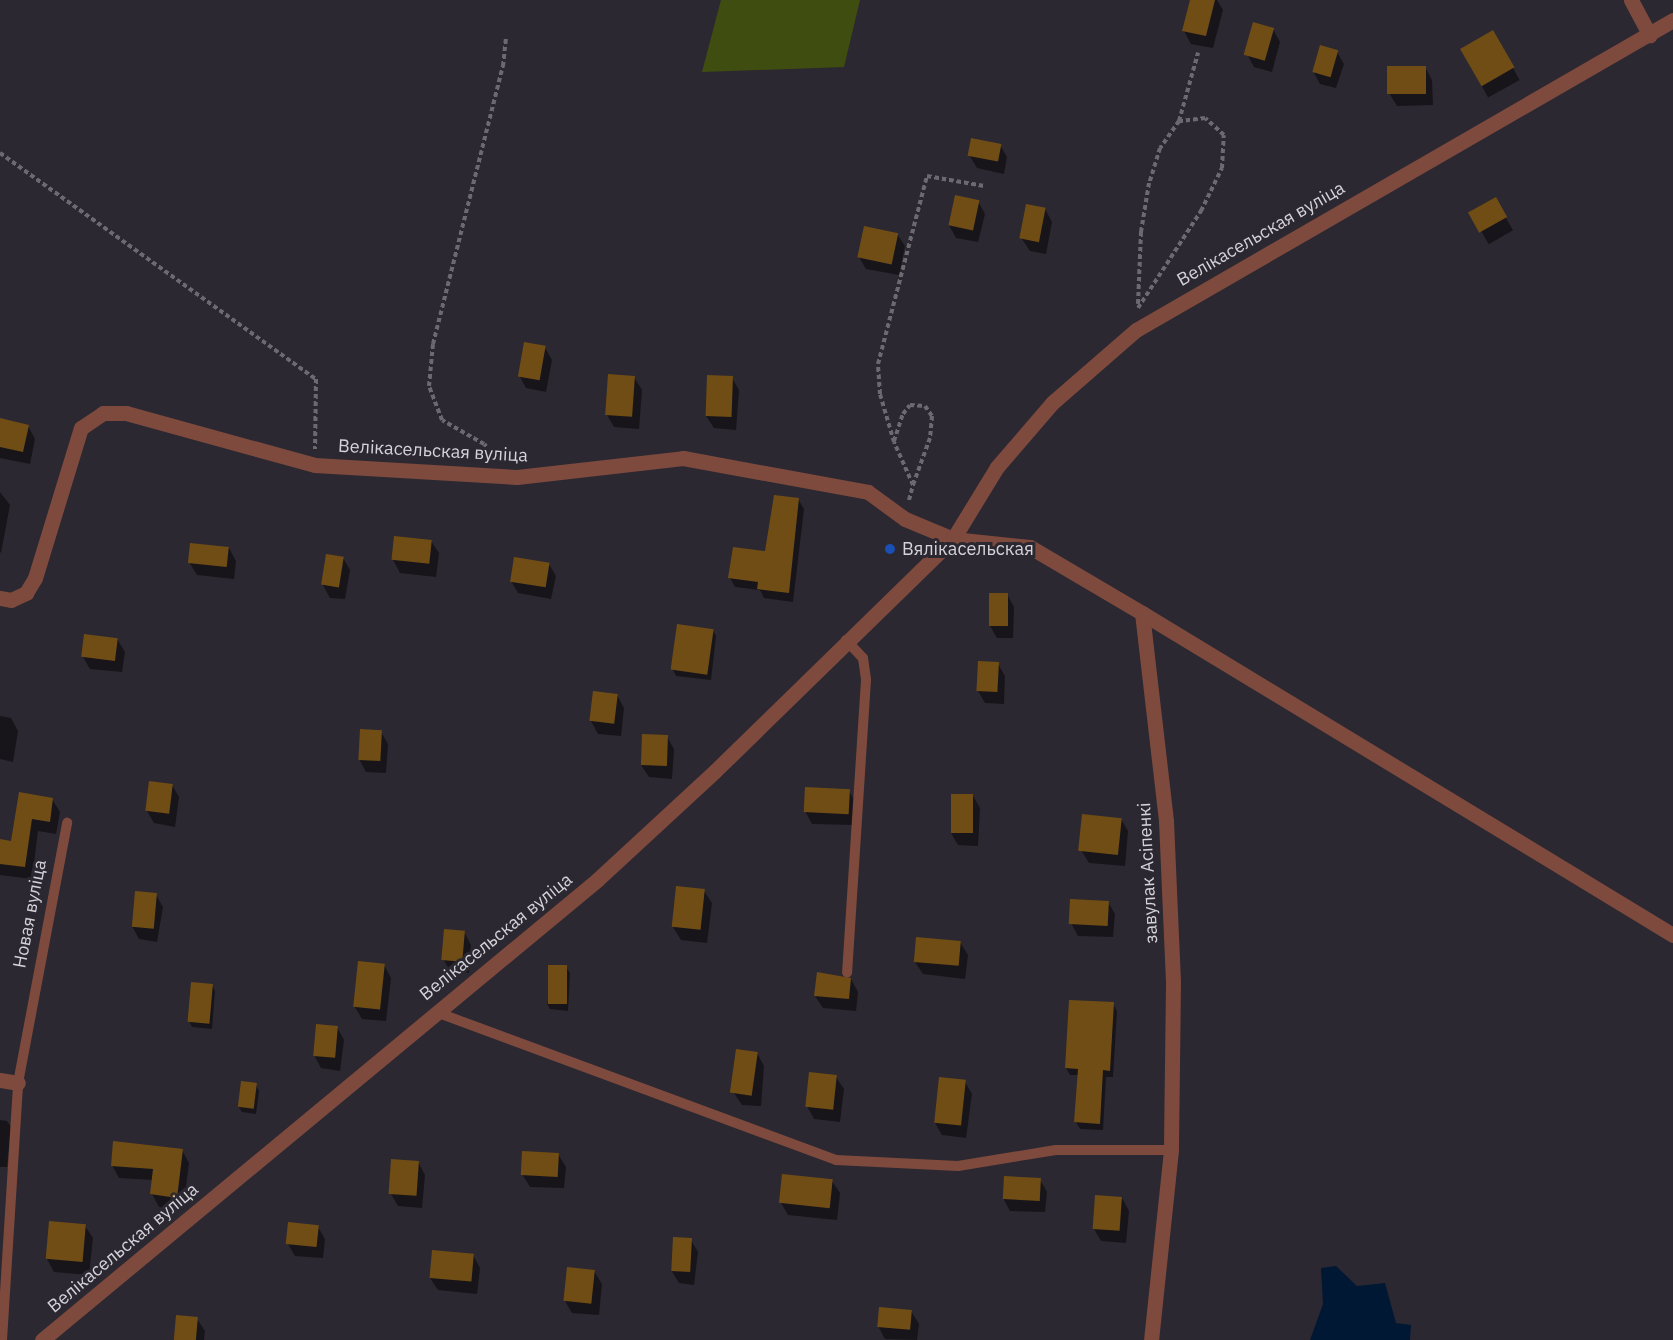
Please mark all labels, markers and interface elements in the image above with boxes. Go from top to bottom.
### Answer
street label: Велікасельская вуліца [1173,177,1349,291]
street label: Велікасельская вуліца [338,435,528,467]
place label: Вялікасельская [902,538,1034,560]
marker: Вялікасельская [883,542,897,556]
street label: завулак Асіпенкі [1134,802,1162,944]
street label: Новая вуліца [9,858,51,970]
street label: Велікасельская вуліца [415,869,577,1005]
street label: Велікасельская вуліца [43,1179,203,1317]

